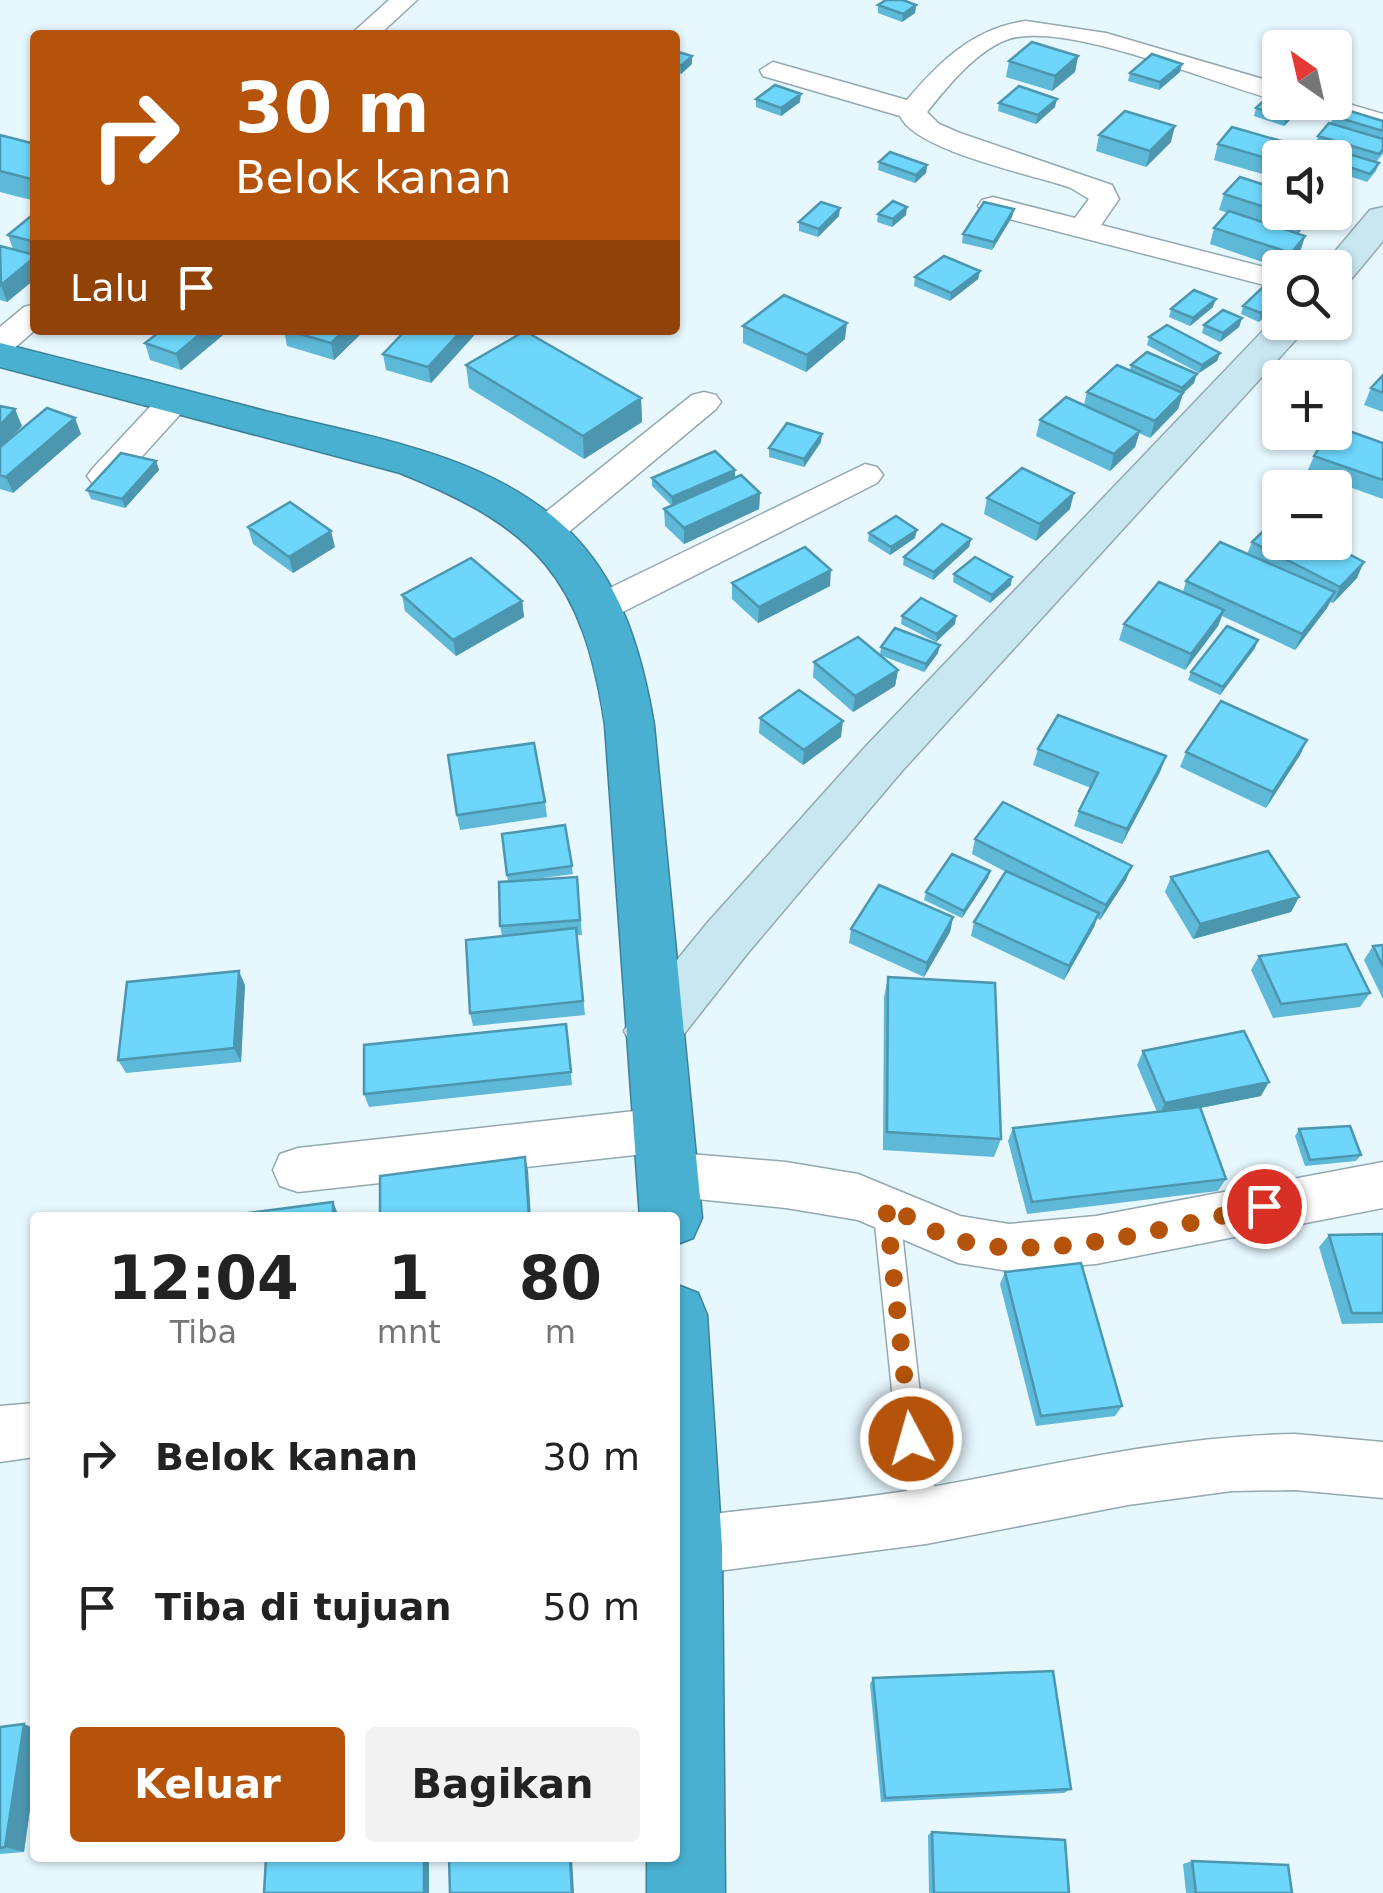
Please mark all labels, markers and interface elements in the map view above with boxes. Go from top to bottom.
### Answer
north arrow [1262,30,1352,120]
map controls [1262,30,1352,560]
text: 30 m [235,67,430,149]
icon: right [70,70,200,200]
button: sound [1262,140,1352,230]
text: Belok kanan [235,151,511,204]
button: search [1262,250,1352,340]
icon: arrive [169,260,224,315]
text: Lalu [70,266,149,310]
button: + [1262,360,1352,450]
button: − [1262,470,1352,560]
pin [1222,1164,1307,1249]
icon: arrive [1237,1179,1292,1234]
text: 12:04 [108,1243,299,1313]
text: 1 [388,1243,430,1313]
text: 80 [519,1243,602,1313]
text: Tiba [170,1313,237,1351]
text: mnt [377,1313,441,1351]
text: m [545,1313,576,1351]
position arrow [859,1387,963,1491]
icon: right [70,1430,125,1485]
text: Belok kanan [155,1435,418,1479]
text: 30 m [543,1435,640,1479]
icon: arrive [70,1580,125,1635]
text: Tiba di tujuan [155,1585,451,1629]
text: 50 m [543,1585,640,1629]
button: Keluar [70,1727,345,1842]
button: Bagikan [365,1727,640,1842]

